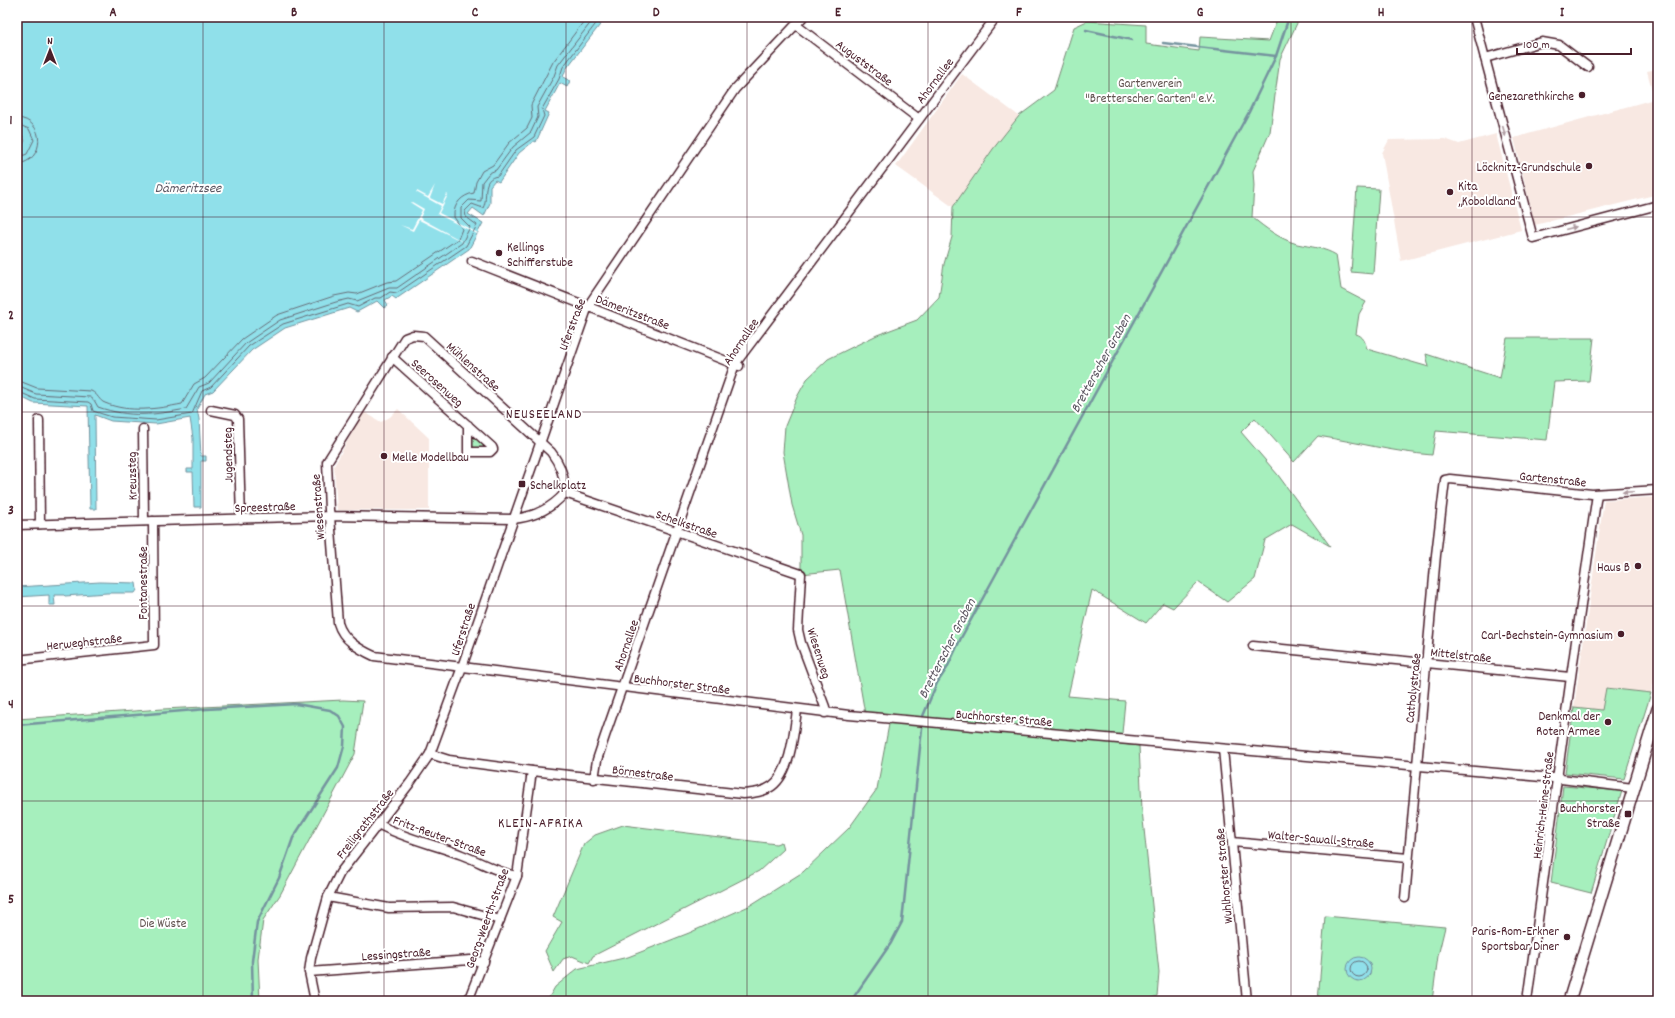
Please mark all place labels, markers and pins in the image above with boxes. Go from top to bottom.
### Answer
place label: Genezarethkirche [1488,88,1574,107]
marker: Genezarethkirche [1577,90,1587,100]
place label: Löcknitz-Grundschule [1477,159,1581,178]
marker: Löcknitz-Grundschule [1584,161,1594,171]
place label: Kita „Koboldland“ [1458,178,1521,212]
marker: Kita „Koboldland“ [1445,187,1455,197]
place label: Kellings Schifferstube [507,239,573,273]
marker: Kellings Schifferstube [494,248,504,258]
place label: Melle Modellbau [392,449,469,468]
marker: Melle Modellbau [379,451,389,461]
place label: Schelkplatz [530,477,586,496]
marker: Schelkplatz [517,479,527,489]
place label: Haus B [1597,559,1630,578]
marker: Haus B [1633,561,1643,571]
place label: Carl-Bechstein-Gymnasium [1481,627,1613,646]
marker: Carl-Bechstein-Gymnasium [1616,629,1626,639]
place label: Denkmal der Roten Armee [1536,708,1600,742]
marker: Denkmal der Roten Armee [1603,717,1613,727]
place label: Buchhorster Straße [1560,800,1620,834]
marker: Buchhorster Straße [1623,809,1633,819]
place label: Paris-Rom-Erkner Sportsbar Diner [1472,923,1559,957]
marker: Paris-Rom-Erkner Sportsbar Diner [1562,932,1572,942]

